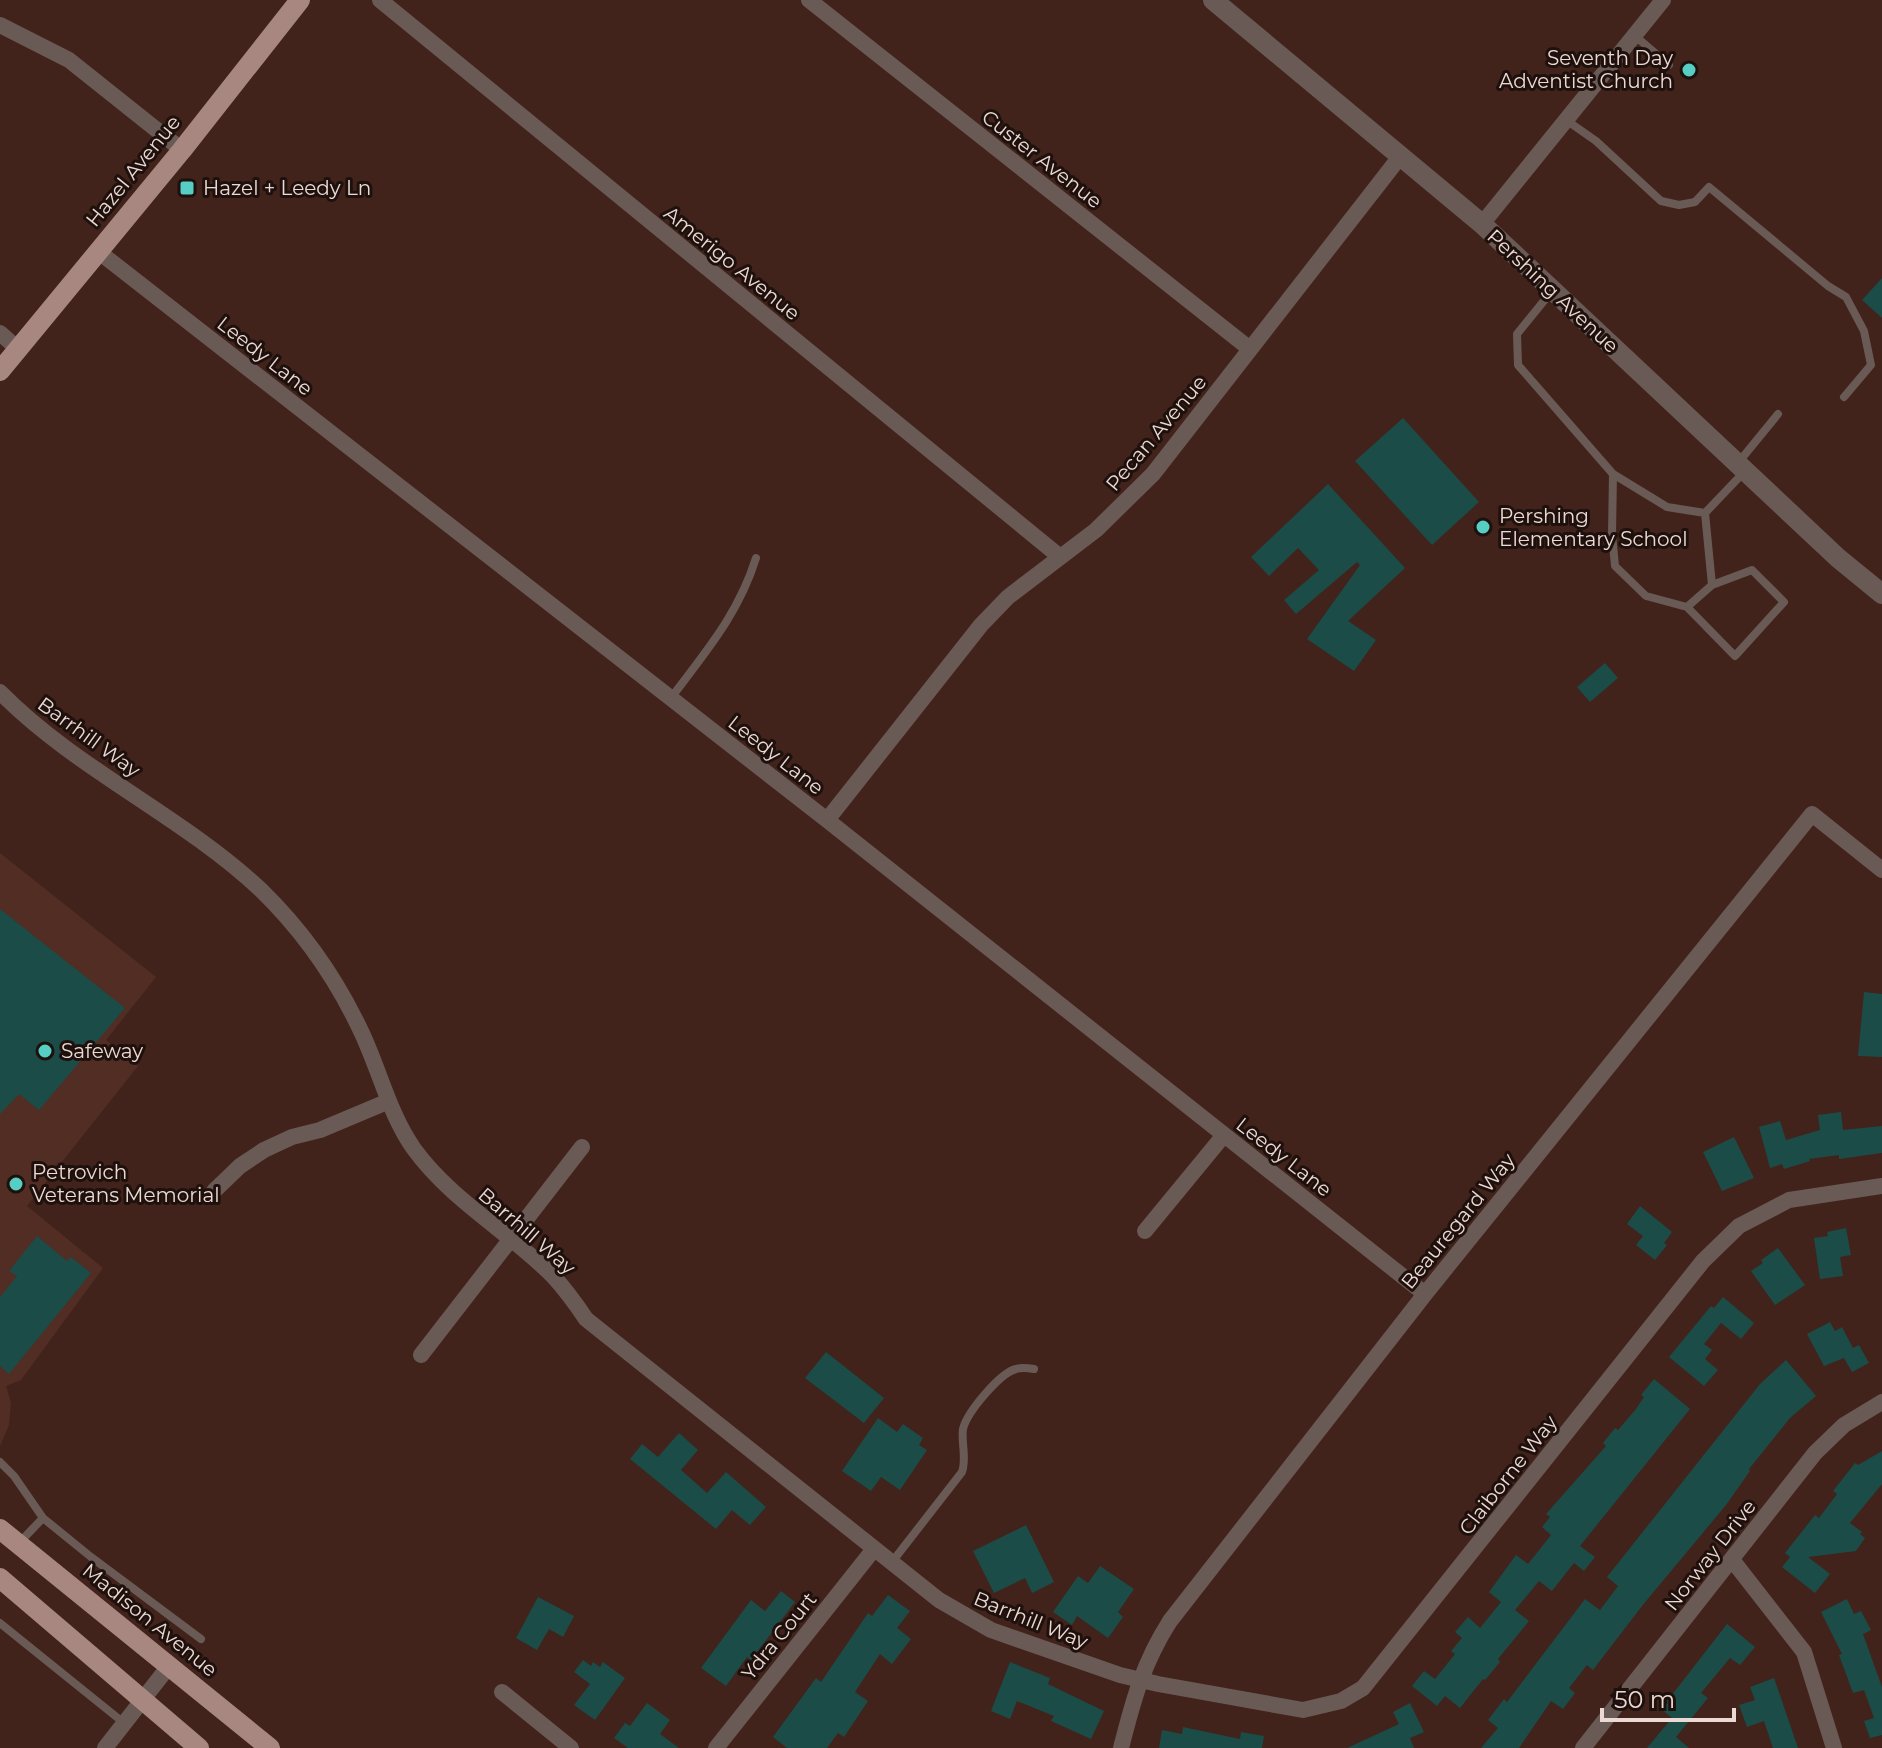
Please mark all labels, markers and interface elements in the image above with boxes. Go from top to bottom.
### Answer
place label: Seventh Day Adventist Church [1499,46,1673,93]
marker: Seventh Day Adventist Church [1680,61,1698,79]
street label: Custer Avenue [977,105,1107,213]
street label: Hazel Avenue [81,110,185,232]
place label: Hazel + Leedy Ln [203,176,371,200]
marker: Hazel + Leedy Ln [178,179,196,197]
street label: Amerigo Avenue [659,201,805,325]
street label: Pershing Avenue [1482,224,1624,358]
street label: Leedy Lane [212,311,318,401]
street label: Pecan Avenue [1101,370,1211,496]
place label: Pershing Elementary School [1499,504,1688,551]
marker: Pershing Elementary School [1474,518,1492,536]
street label: Barrhill Way [33,692,145,782]
street label: Leedy Lane [723,710,829,800]
place label: Safeway [61,1039,143,1063]
marker: Safeway [36,1042,54,1060]
street label: Leedy Lane [1231,1112,1337,1202]
street label: Beauregard Way [1396,1148,1520,1294]
place label: Petrovich Veterans Memorial [32,1160,220,1207]
marker: Petrovich Veterans Memorial [7,1175,25,1193]
street label: Barrhill Way [474,1182,581,1280]
street label: Claiborne Way [1454,1410,1562,1539]
street label: Norway Drive [1659,1495,1761,1615]
street label: Madison Avenue [78,1558,222,1682]
street label: Barrhill Way [970,1586,1092,1654]
street label: Ydra Court [736,1587,822,1685]
scale bar [1602,1672,1734,1722]
text: 50 m [1614,1685,1675,1714]

